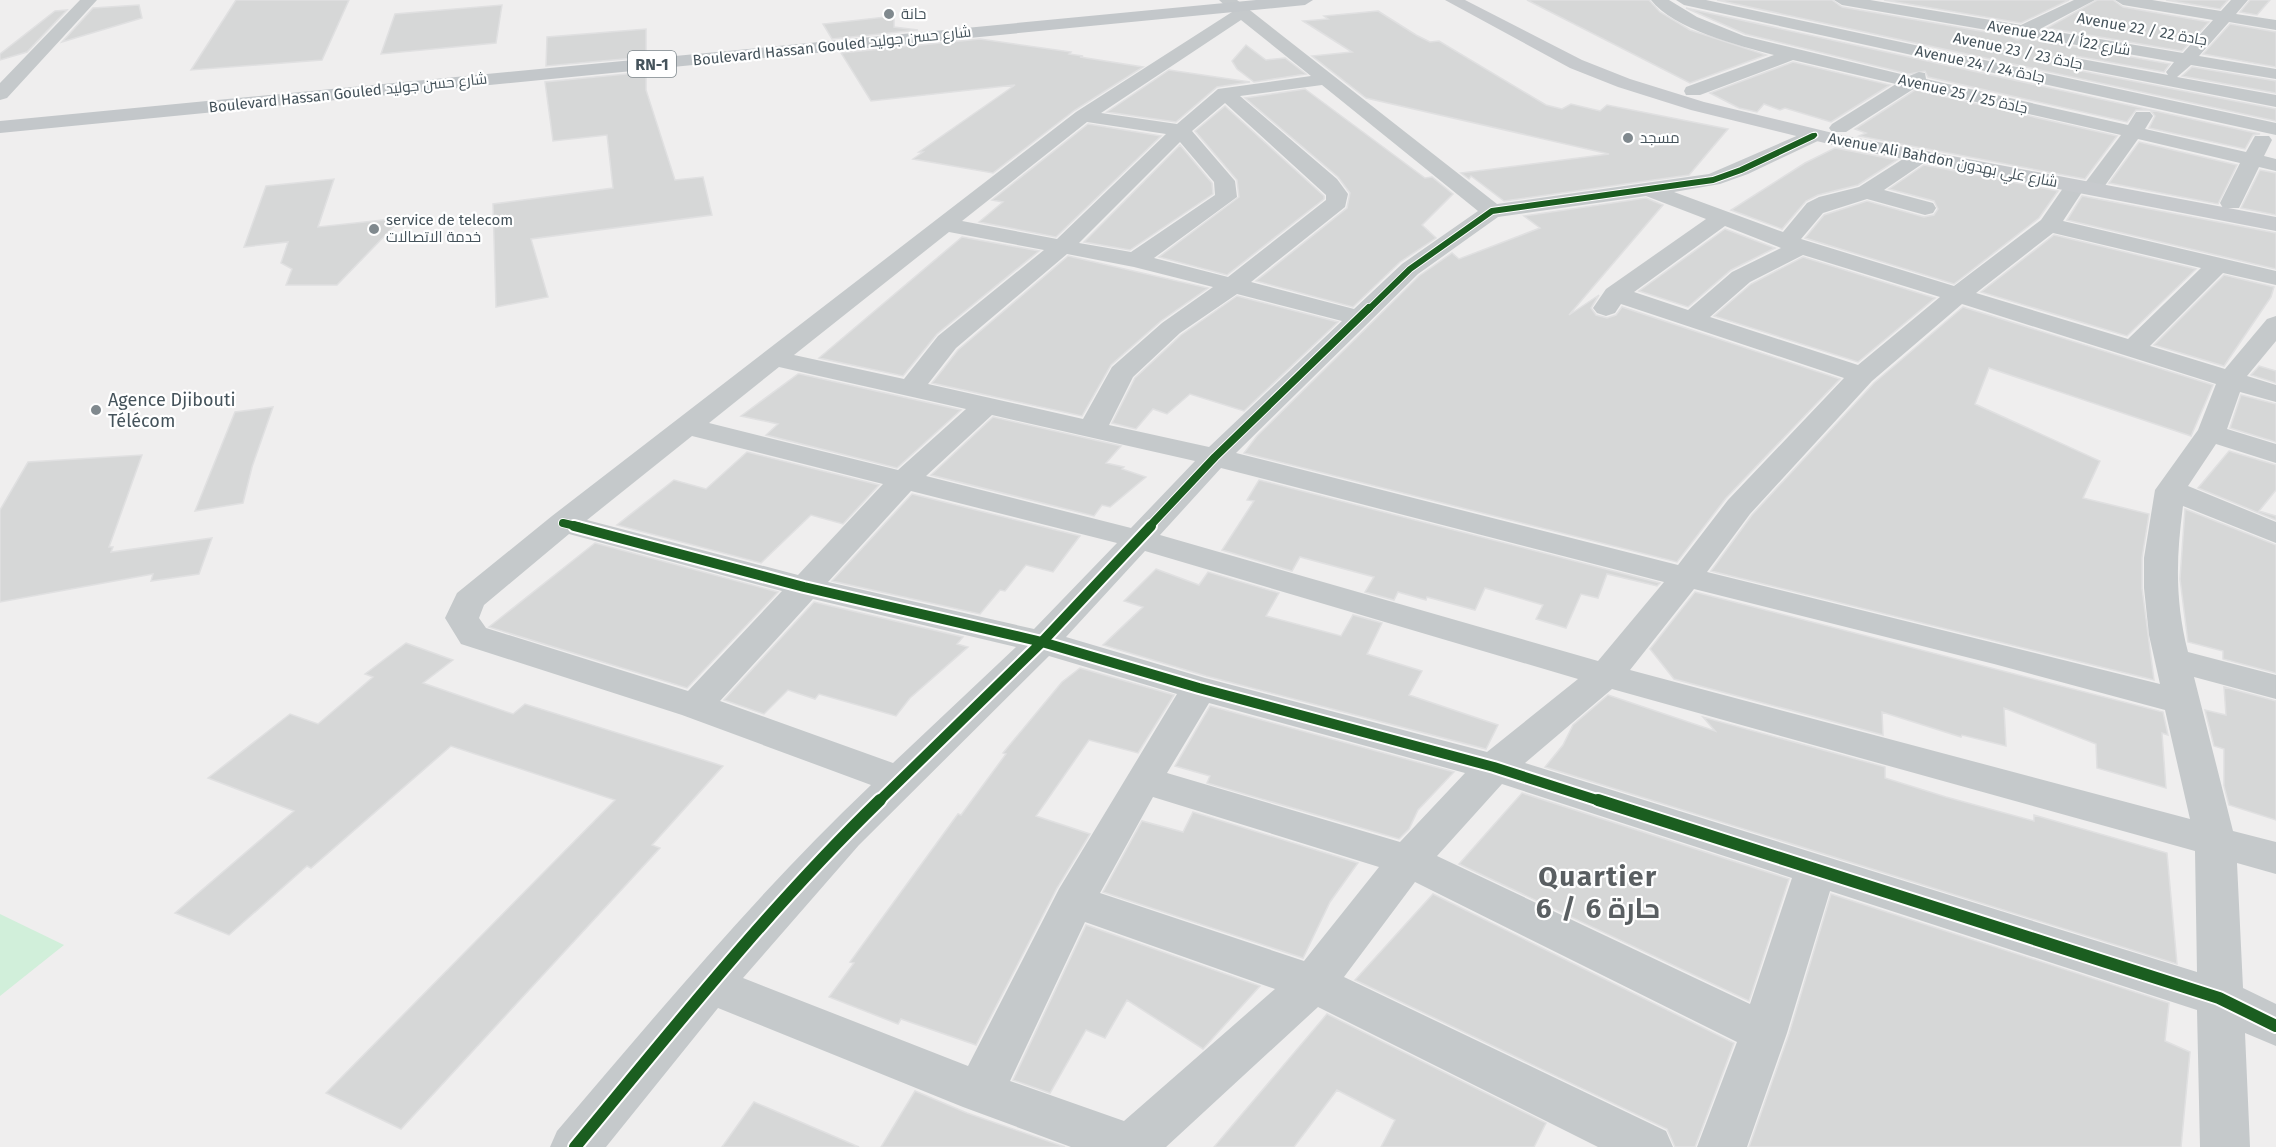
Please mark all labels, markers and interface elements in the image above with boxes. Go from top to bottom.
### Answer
place label: حانة [901,5,926,23]
marker: حانة [882,7,896,21]
street label: Avenue 22 / جادة 22 [2075,9,2209,49]
street label: Avenue 22A / شارع 22أ [1986,16,2132,61]
street label: Boulevard Hassan Gouled شارع حسن جوليد [692,22,972,72]
street label: Avenue 23 / جادة 23 [1952,28,2084,74]
street label: Avenue 24 / جادة 24 [1913,41,2047,87]
road number: RN-1 [628,51,676,77]
street label: Boulevard Hassan Gouled شارع حسن جوليد [208,69,488,119]
street label: Avenue 25 / جادة 25 [1897,70,2029,118]
place label: مسجد [1640,129,1680,147]
street label: Avenue Ali Bahdon شارع علي بهدون [1826,129,2059,194]
marker: مسجد [1621,131,1635,145]
place label: service de telecom خدمة الاتصالات [386,211,513,246]
marker: service de telecom خدمة الاتصالات [367,222,381,236]
place label: Agence Djibouti Télécom [108,389,236,432]
marker: Agence Djibouti Télécom [89,403,103,417]
district label: Quartier 6 / حارة 6 [1536,860,1660,925]

